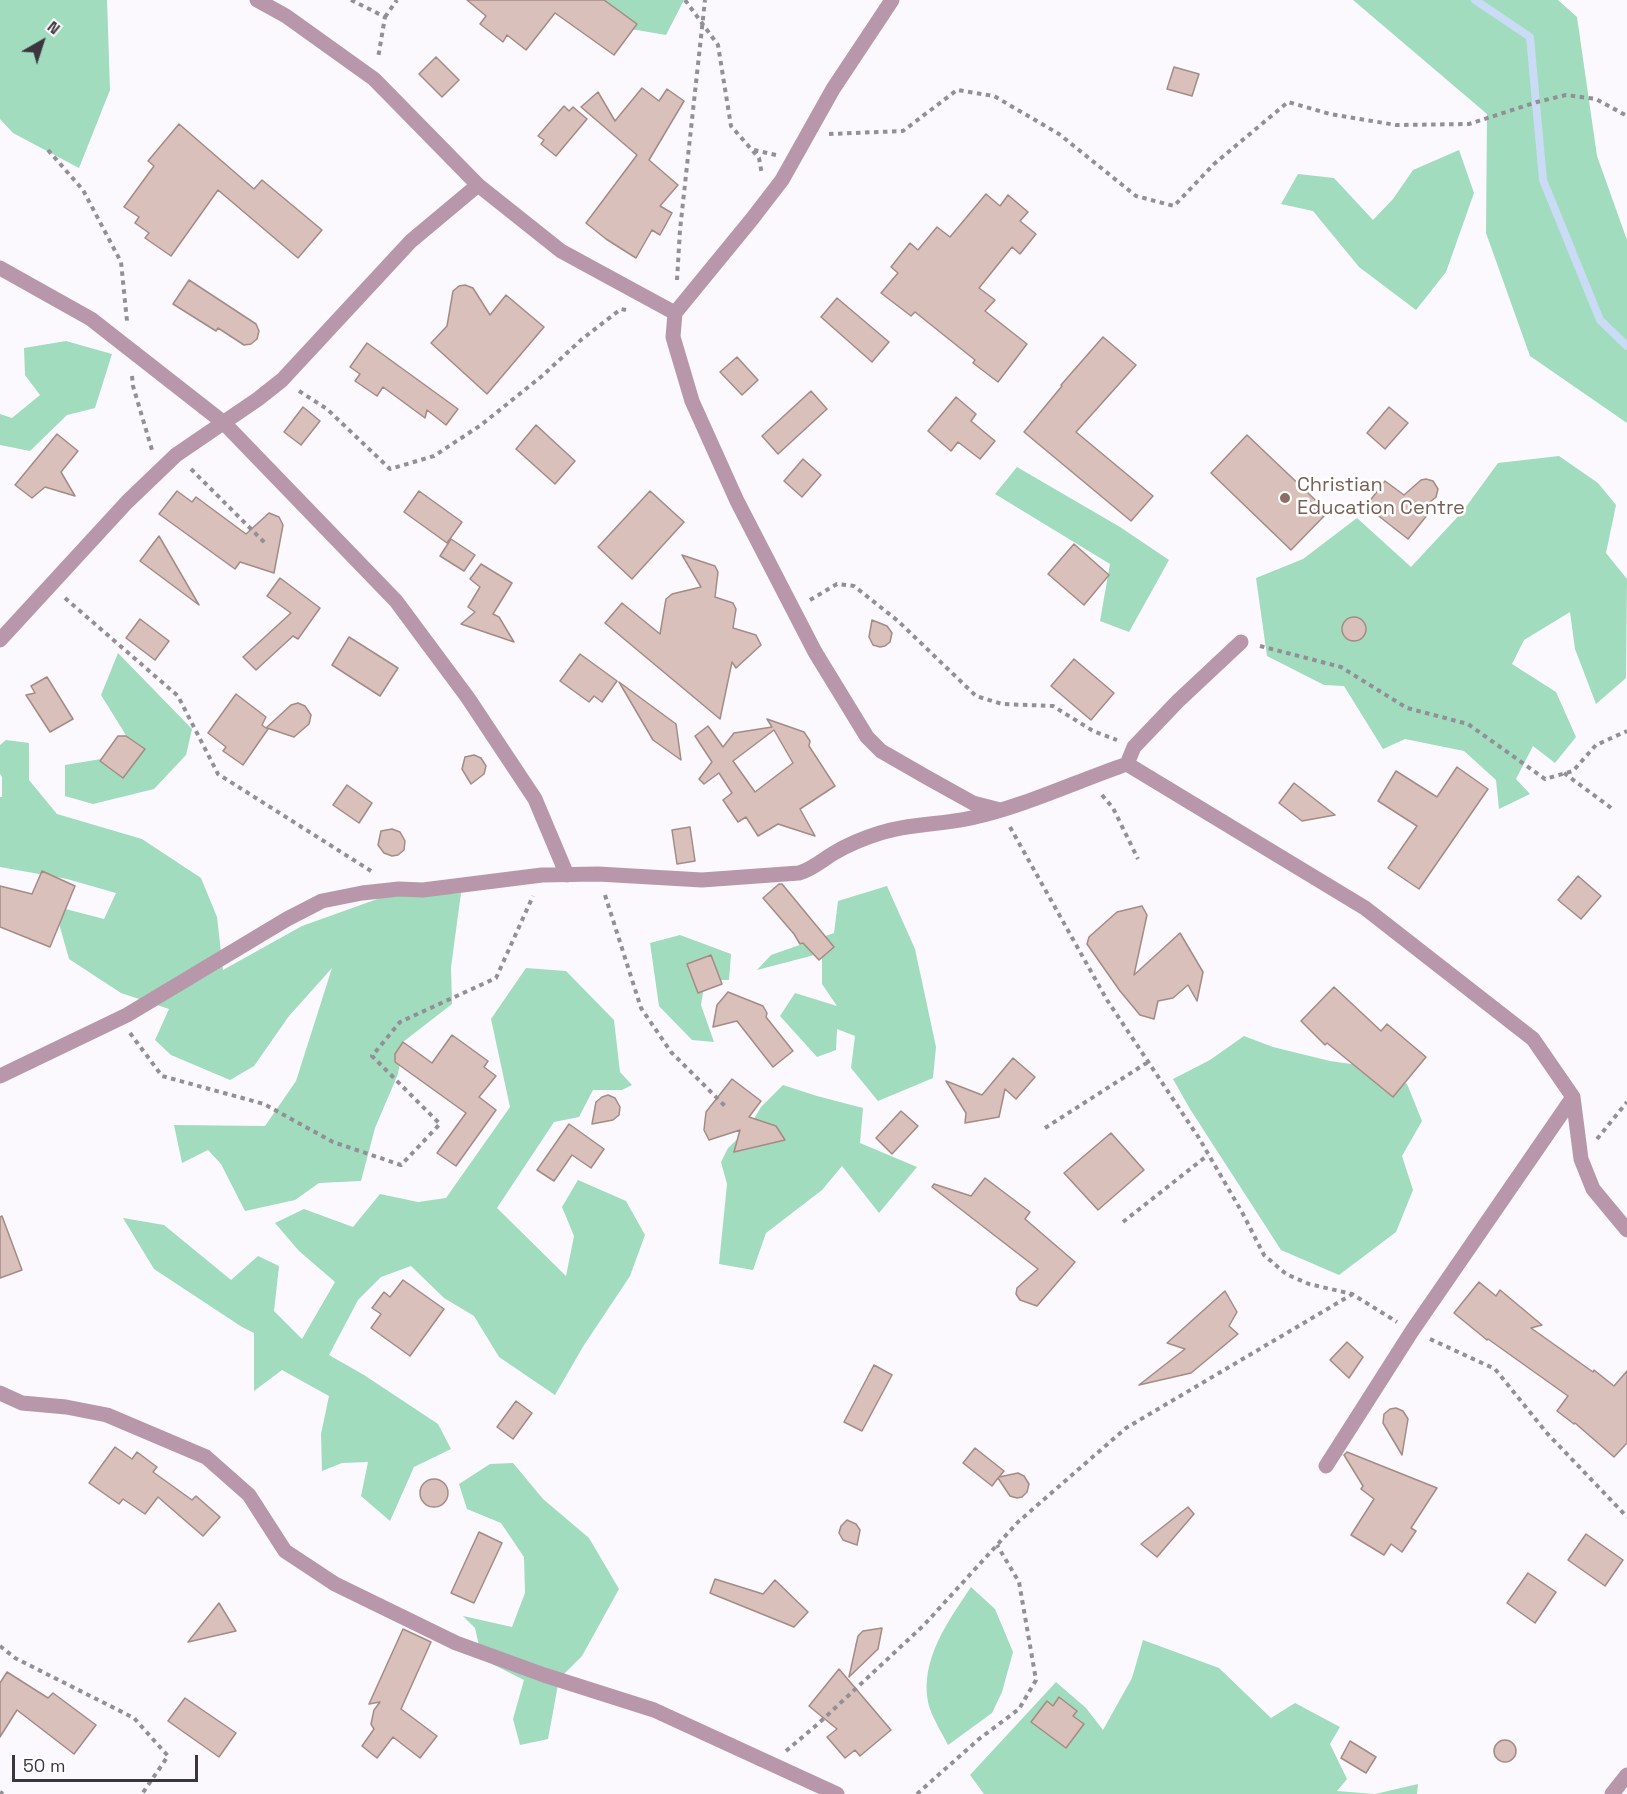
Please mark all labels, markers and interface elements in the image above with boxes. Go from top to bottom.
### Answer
north arrow [12,12,72,72]
text: N [43,16,64,39]
place label: Christian Education Centre [1297,474,1465,521]
marker: Christian Education Centre [1278,491,1292,505]
scale bar [15,1743,201,1781]
text: 50 m [23,1754,65,1777]

